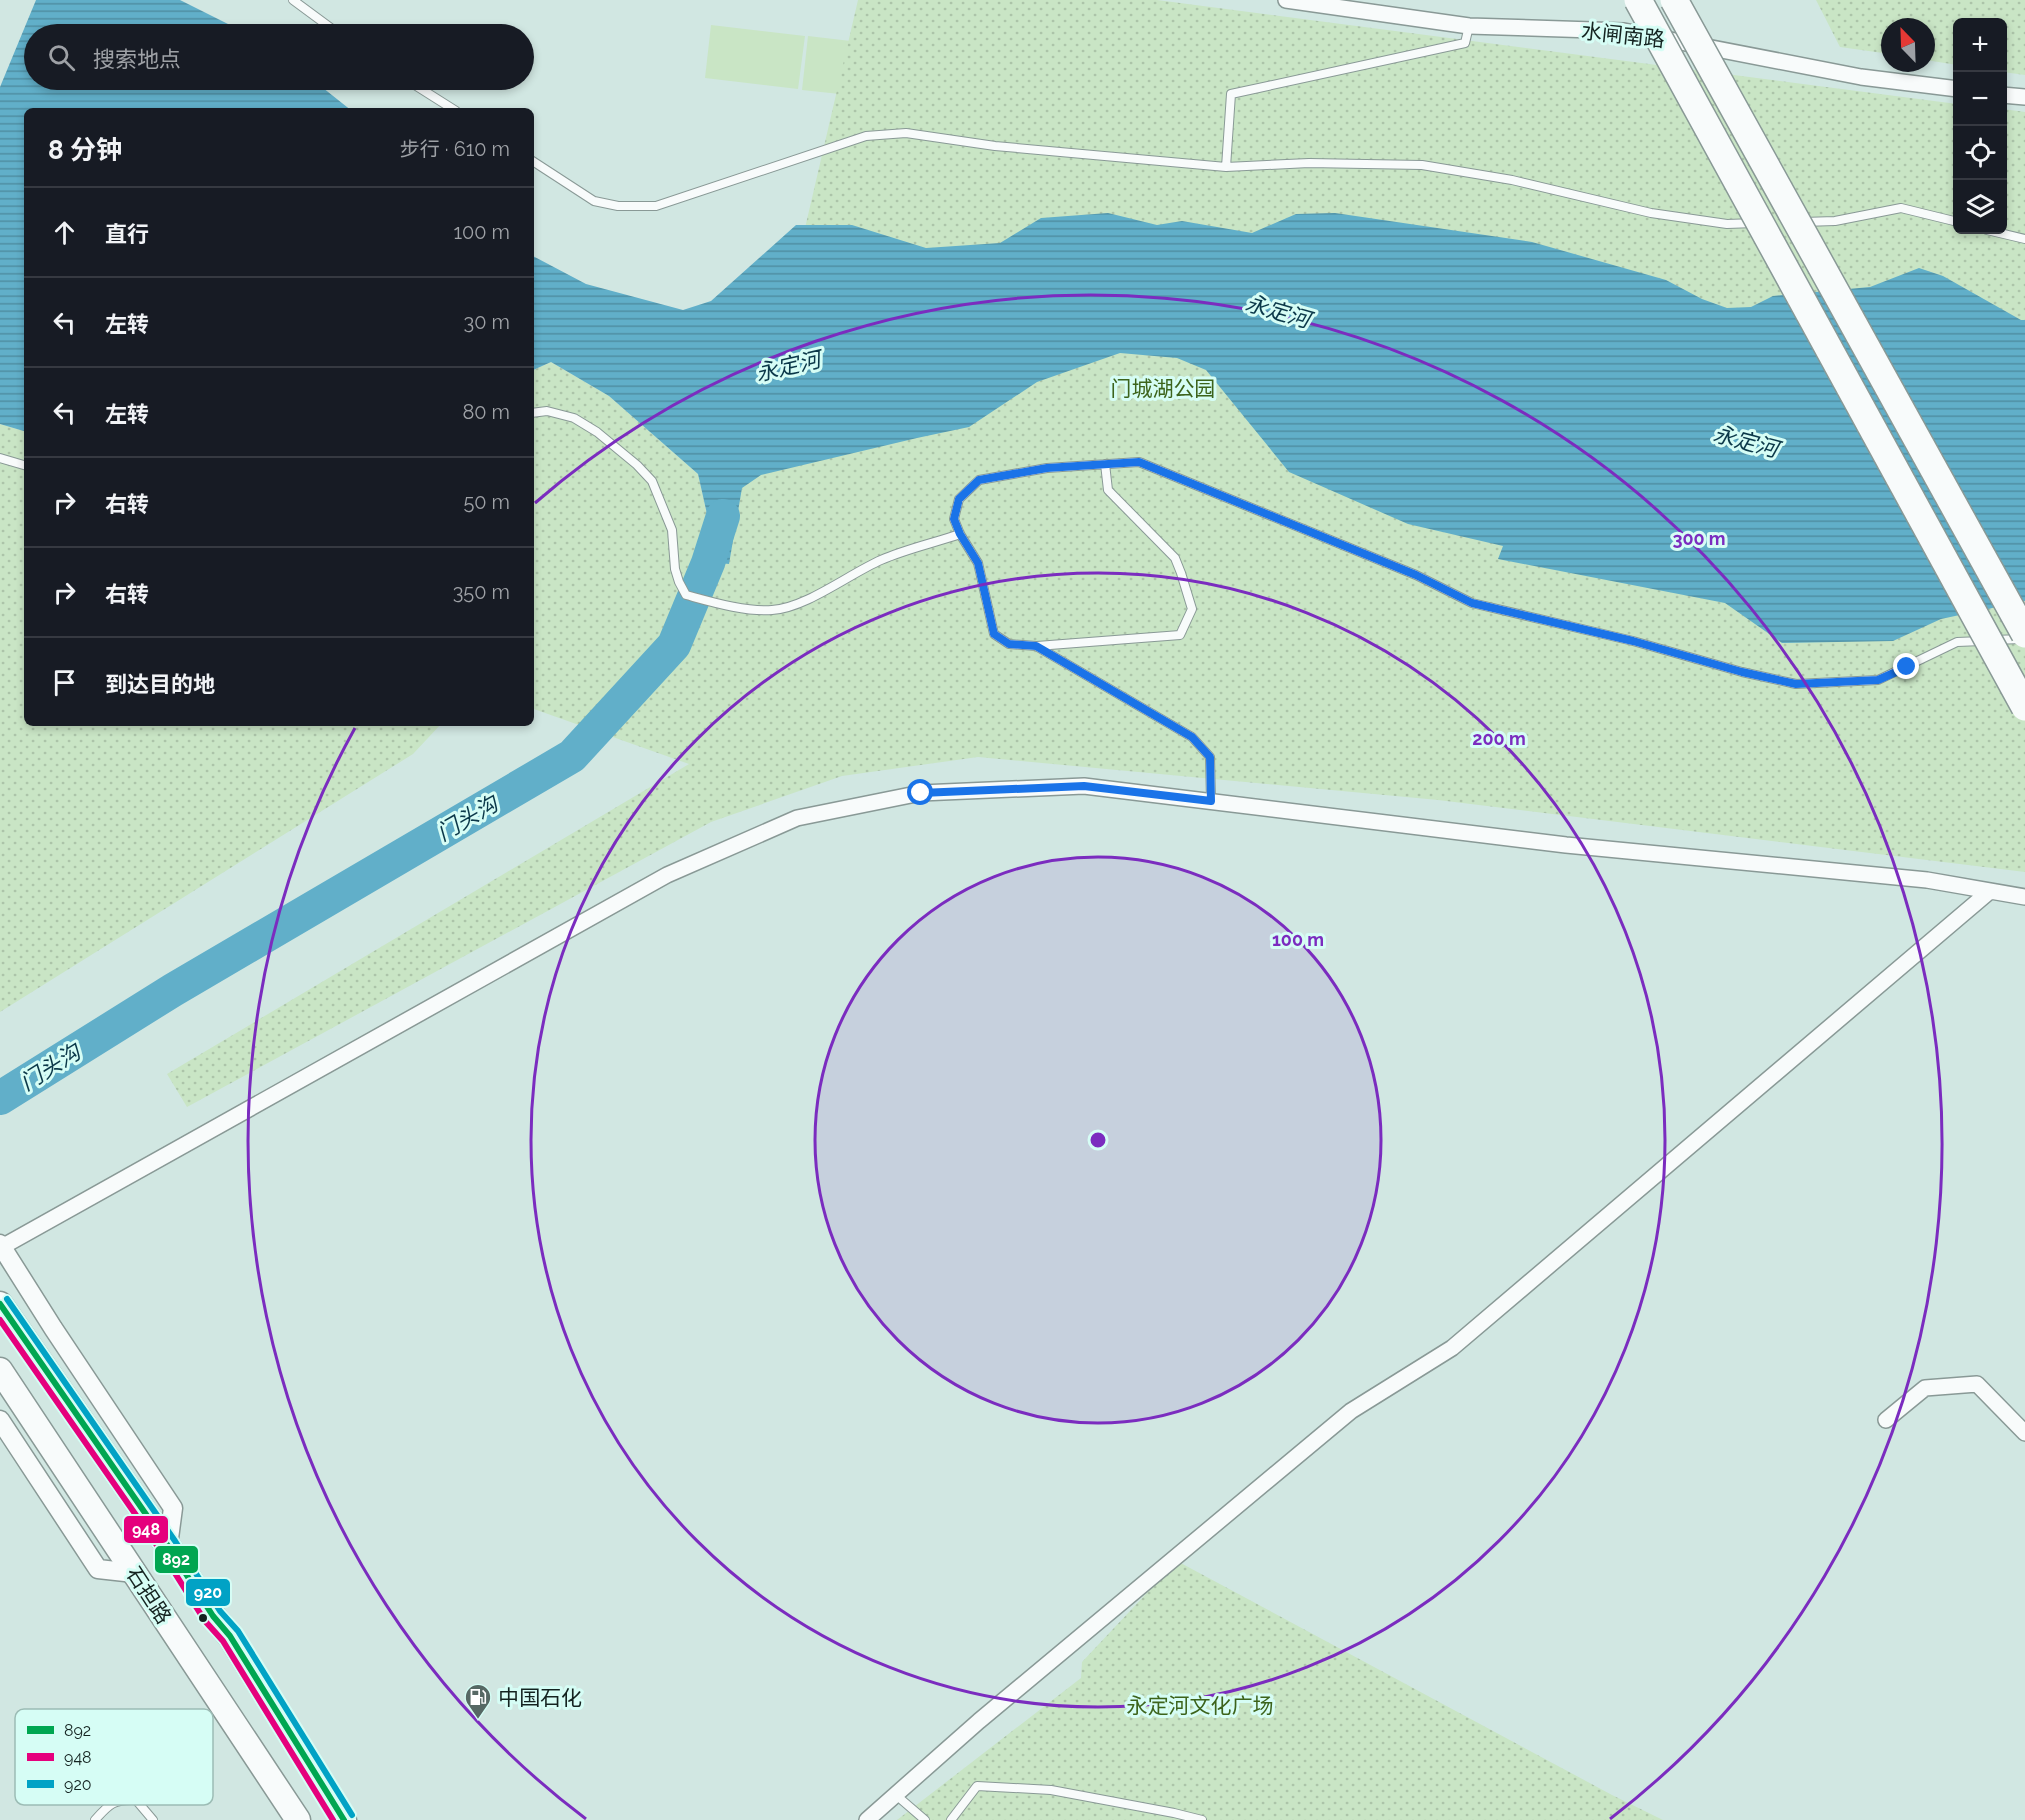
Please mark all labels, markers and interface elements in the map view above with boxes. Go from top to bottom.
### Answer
street label: 水闸南路 [1580,18,1666,52]
north arrow [1881,18,1935,72]
map controls [1953,18,2007,234]
button: + [1953,18,2007,72]
search box [24,24,534,90]
icon: search [45,41,78,74]
text: 搜索地点 [93,46,181,72]
button: − [1953,72,2007,126]
button: locate [1953,126,2007,180]
text: 8 分钟 [48,135,122,165]
text: 步行 · 610 m [400,137,510,161]
button: layers [1953,180,2007,234]
icon: ahead [48,216,81,249]
text: 100 m [453,220,510,244]
text: 直行 [105,221,149,247]
water label: 永定河 [1243,289,1317,334]
icon: left [48,306,81,339]
text: 30 m [464,310,510,334]
text: 左转 [105,311,149,337]
water label: 永定河 [753,345,827,386]
park label: 门城湖公园 [1111,376,1216,401]
icon: left [48,396,81,429]
text: 80 m [462,400,510,424]
text: 左转 [105,401,149,427]
water label: 永定河 [1711,420,1785,463]
icon: right [48,486,81,519]
text: 50 m [463,490,510,514]
text: 右转 [105,491,149,517]
text: 300 m [1672,528,1726,549]
icon: right [48,576,81,609]
text: 350 m [453,580,510,604]
text: 右转 [105,581,149,607]
route end [1893,653,1919,679]
icon: arrive [48,666,81,699]
text: 到达目的地 [105,671,215,697]
text: 200 m [1472,728,1526,749]
route start [907,779,933,805]
water label: 门头沟 [432,789,504,846]
text: 100 m [1272,929,1324,950]
water label: 门头沟 [15,1037,87,1096]
centre of rings [1088,1130,1108,1150]
line badge: 948 [123,1515,169,1544]
text: 948 [132,1520,160,1539]
line badge: 892 [154,1545,199,1574]
text: 892 [162,1550,190,1569]
street label: 石担路 [121,1562,177,1628]
line badge: 920 [185,1578,231,1607]
text: 920 [194,1583,222,1602]
unlabelled marker [197,1612,209,1624]
fuel station icon: 中国石化 [463,1682,493,1720]
place label: 中国石化 [498,1685,582,1710]
park label: 永定河文化广场 [1127,1693,1274,1718]
legend [15,1709,213,1805]
text: 892 [64,1721,91,1740]
text: 948 [64,1748,92,1767]
text: 920 [64,1775,92,1794]

